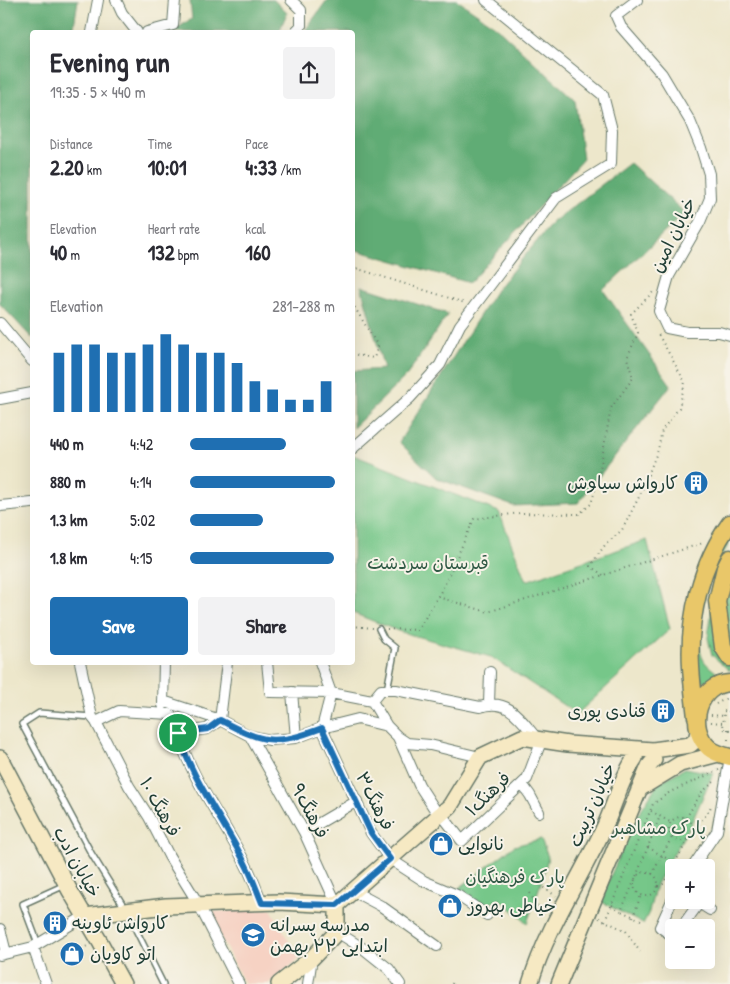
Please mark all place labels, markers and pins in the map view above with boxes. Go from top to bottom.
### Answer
place label: کارواش سیاوش [567,470,678,495]
building icon: کارواش سیاوش [683,470,709,496]
place label: قنادی پوری [567,698,646,723]
building icon: قنادی پوری [650,698,676,724]
pin [157,712,199,754]
shop icon: نانوایی [428,831,454,857]
place label: نانوایی [458,831,505,856]
shop icon: خیاطی بهروز [437,893,463,919]
place label: خیاطی بهروز [466,893,556,918]
building icon: کارواش ئاوینه [42,910,68,936]
place label: کارواش ئاوینه [72,910,169,935]
place label: مدرسه پسرانه ابتدایی ۲۲ بهمن [270,912,388,958]
school or university icon: مدرسه پسرانه ابتدایی ۲۲ بهمن [240,922,266,948]
shop icon: اتو کاویان [59,941,85,967]
place label: اتو کاویان [90,941,156,966]

